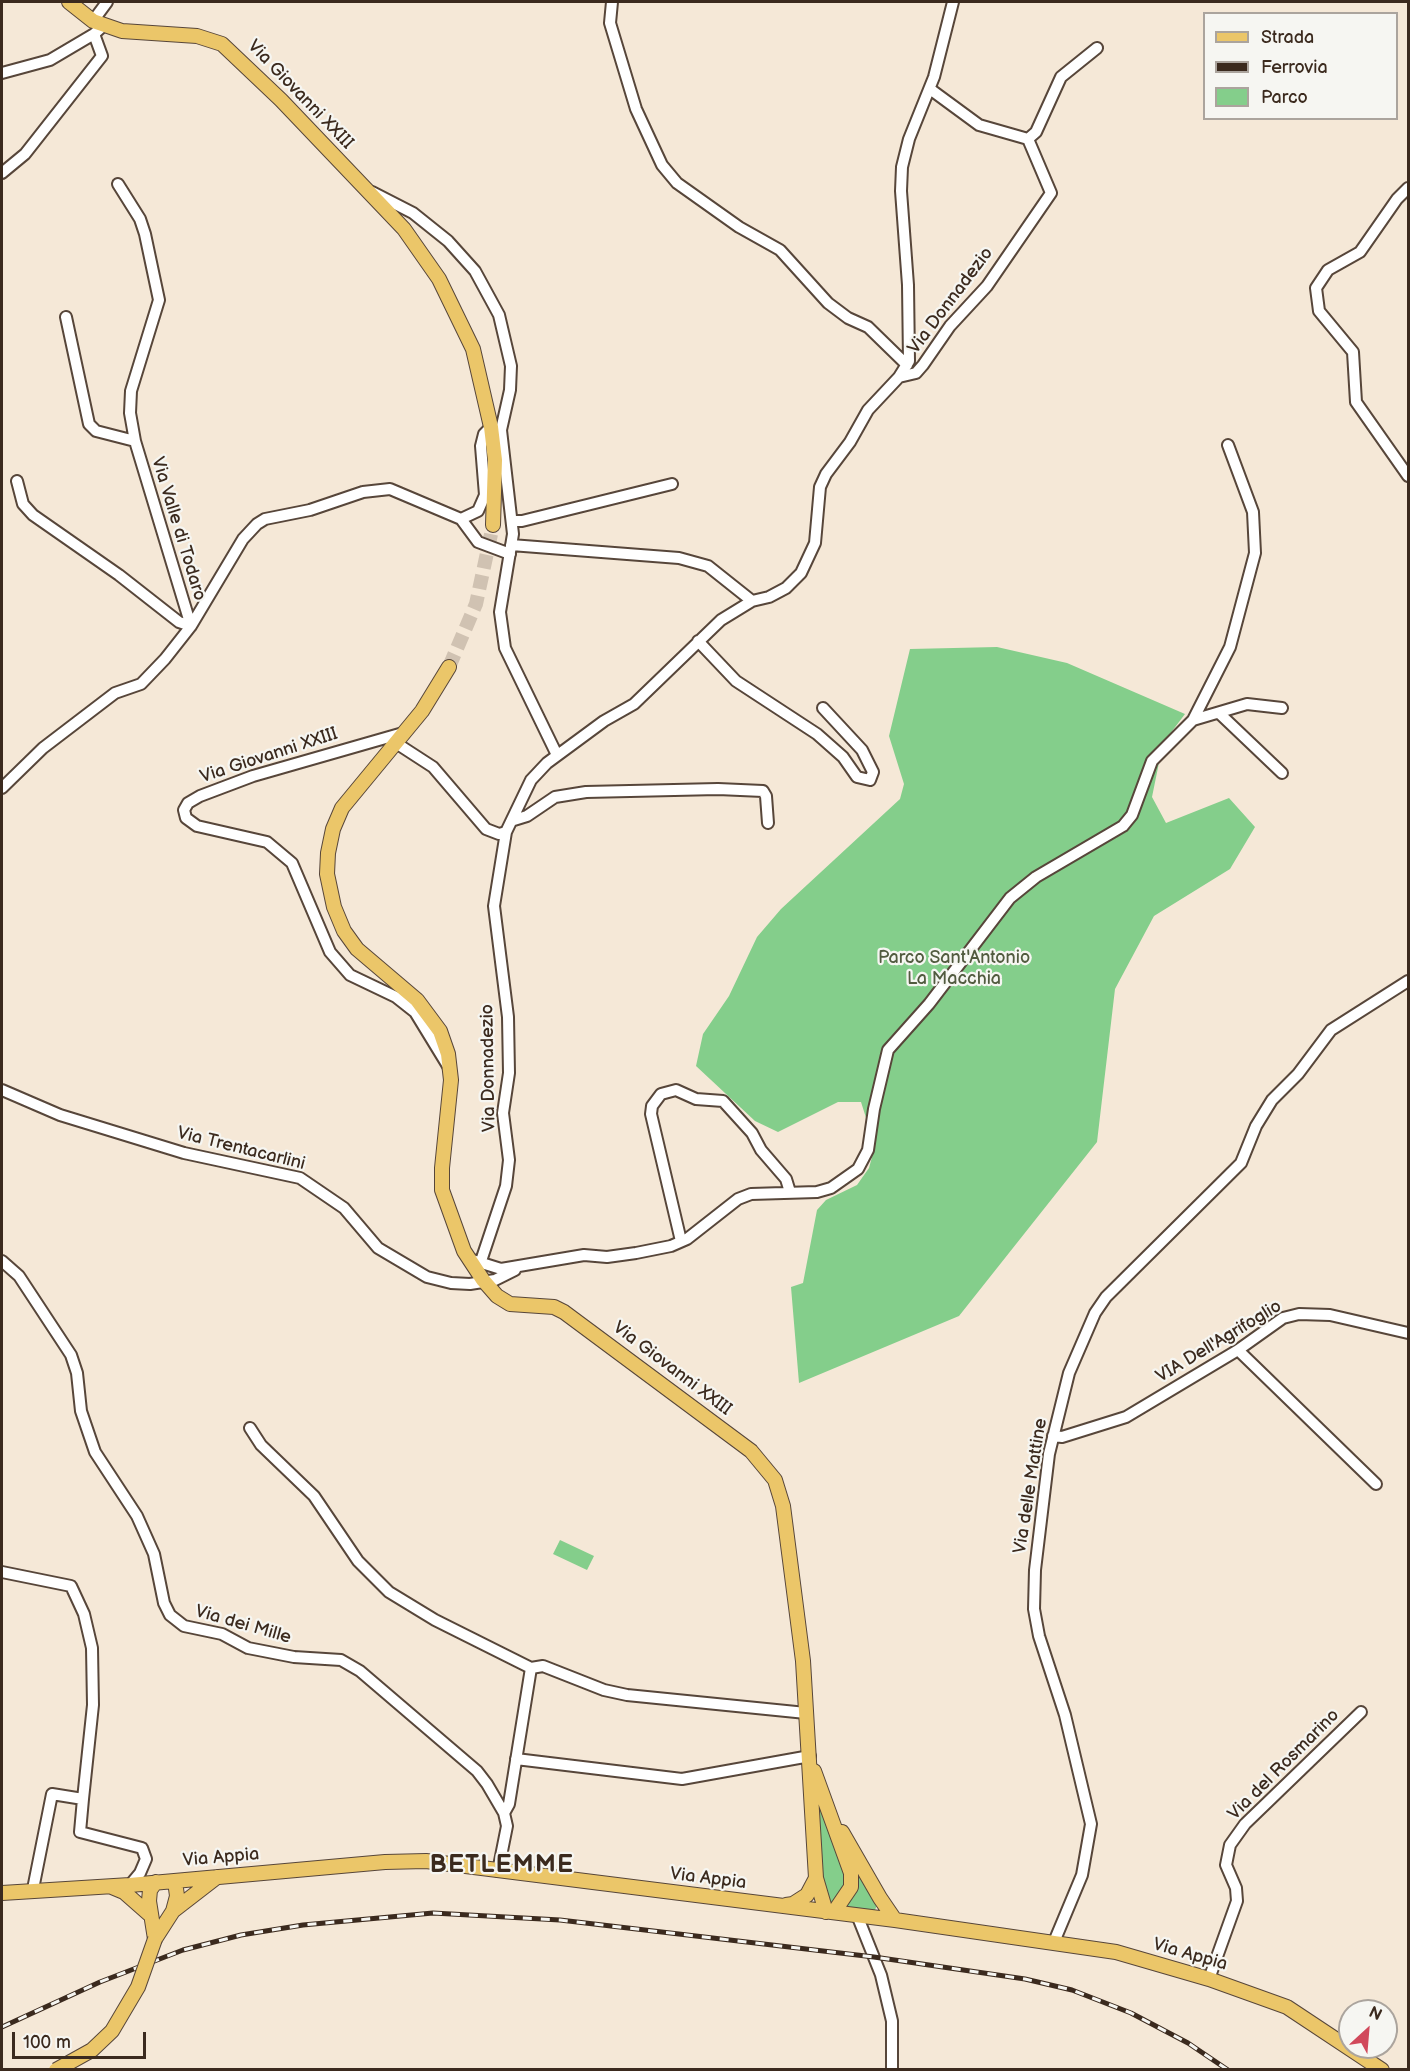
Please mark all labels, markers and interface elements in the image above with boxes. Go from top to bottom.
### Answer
legend [1203,12,1398,120]
text: Strada [1261,27,1314,48]
street label: Via Giovanni XXIII [242,36,358,154]
text: Ferrovia [1261,57,1328,78]
text: Parco [1261,87,1308,108]
street label: Via Donnadezio [904,243,998,359]
street label: Via Valle di Todaro [146,455,210,603]
street label: Via Giovanni XXIII [198,724,340,788]
park label: Parco Sant'Antonio La Macchia [878,947,1030,990]
street label: Via Donnadezio [477,1004,501,1132]
street label: Via Trentacarlini [175,1123,307,1175]
street label: VIA Dell'Agrifoglio [1152,1296,1286,1388]
street label: Via Giovanni XXIII [608,1317,736,1421]
street label: Via delle Mattine [1010,1417,1052,1555]
street label: Via dei Mille [193,1601,293,1649]
street label: Via del Rosmarino [1224,1705,1344,1825]
street label: Via Appia [182,1844,260,1872]
district label: BETLEMME [430,1852,574,1880]
street label: Via Appia [669,1864,747,1894]
street label: Via Appia [1150,1934,1230,1976]
north arrow [1338,1999,1398,2059]
text: N [1366,2003,1385,2025]
scale bar [15,2020,148,2058]
text: 100 m [23,2032,71,2053]

